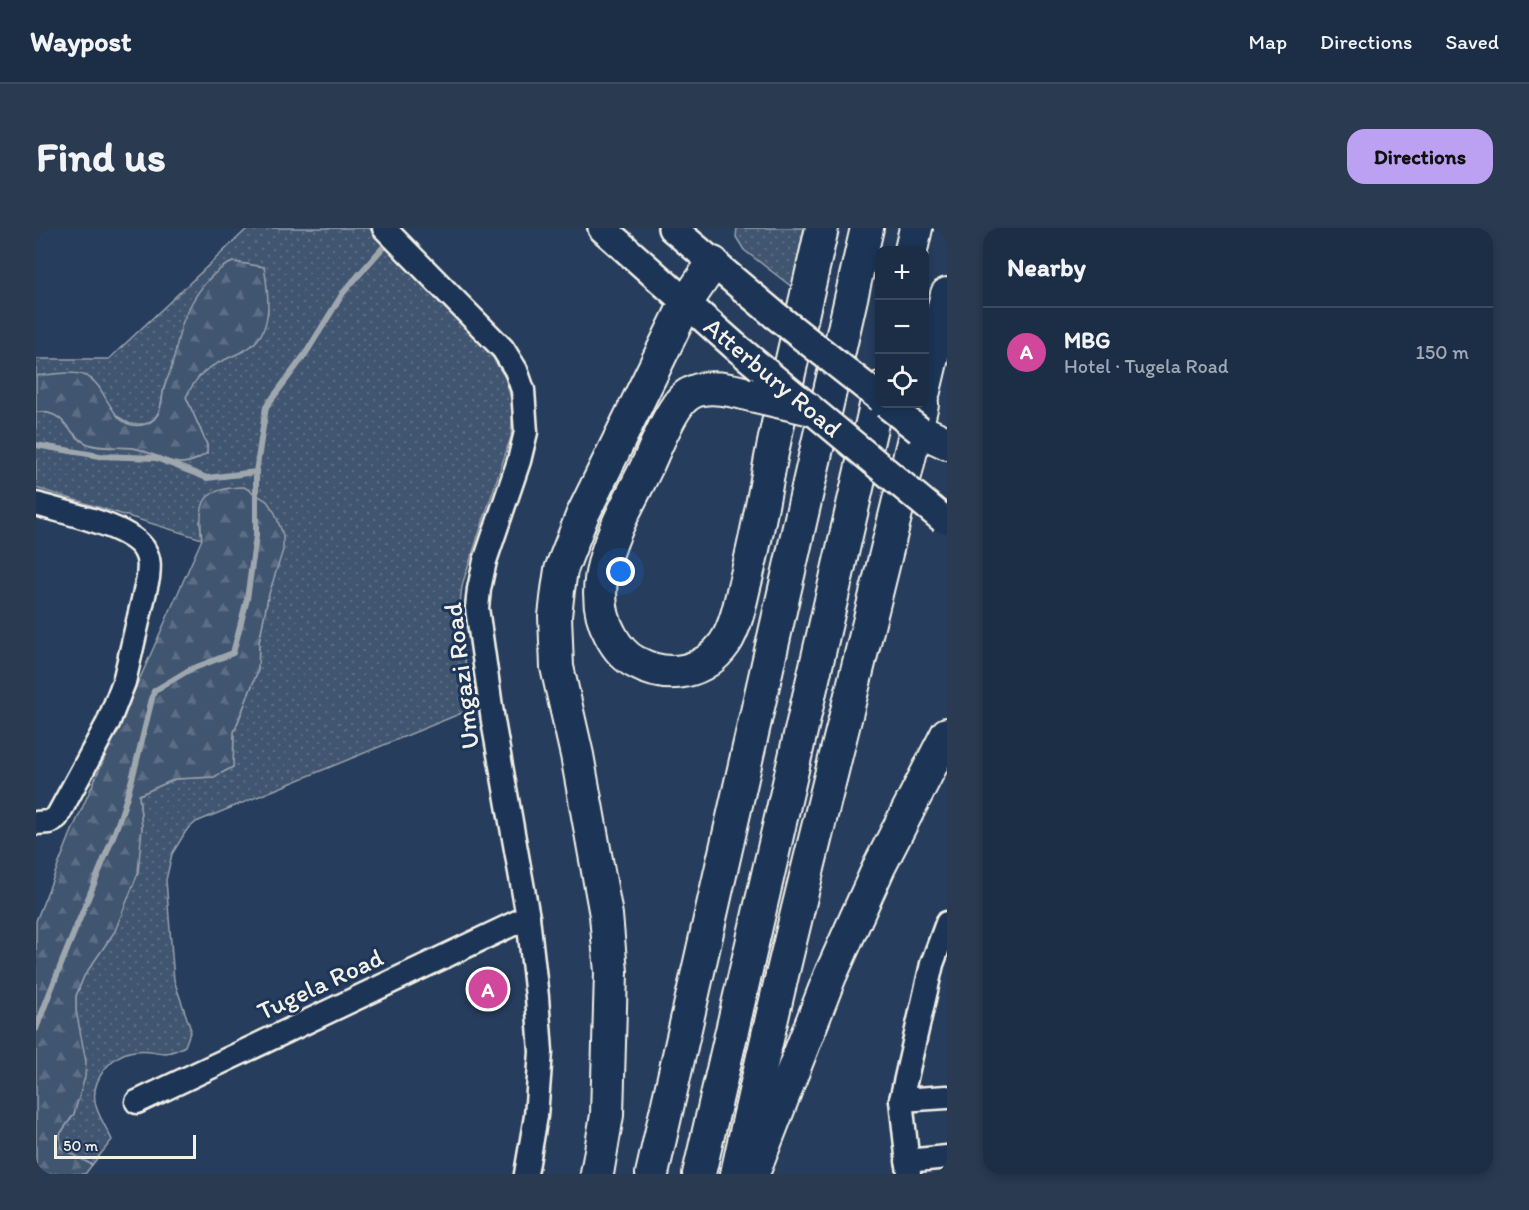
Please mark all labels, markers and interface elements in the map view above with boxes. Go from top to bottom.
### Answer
text: Waypost [30,24,132,58]
text: Map [1249,29,1287,54]
text: Directions [1320,29,1412,54]
text: Saved [1445,29,1499,54]
button: Directions [1347,129,1493,184]
text: Find us [36,131,166,182]
map controls [875,246,929,408]
button: + [875,246,929,300]
text: Nearby [1007,251,1086,283]
button: − [875,300,929,354]
street label: Atterbury Road [697,310,849,444]
text: MBG [1064,327,1110,354]
text: A [1020,340,1033,364]
text: 150 m [1416,340,1469,364]
button: locate [875,354,929,408]
text: Hotel · Tugela Road [1064,354,1229,378]
your location [606,557,635,586]
street label: Umgazi Road [436,600,486,751]
street label: Tugela Road [252,941,388,1027]
pin: A [468,966,508,1011]
scale bar [54,1132,196,1160]
text: 50 m [63,1136,98,1155]

